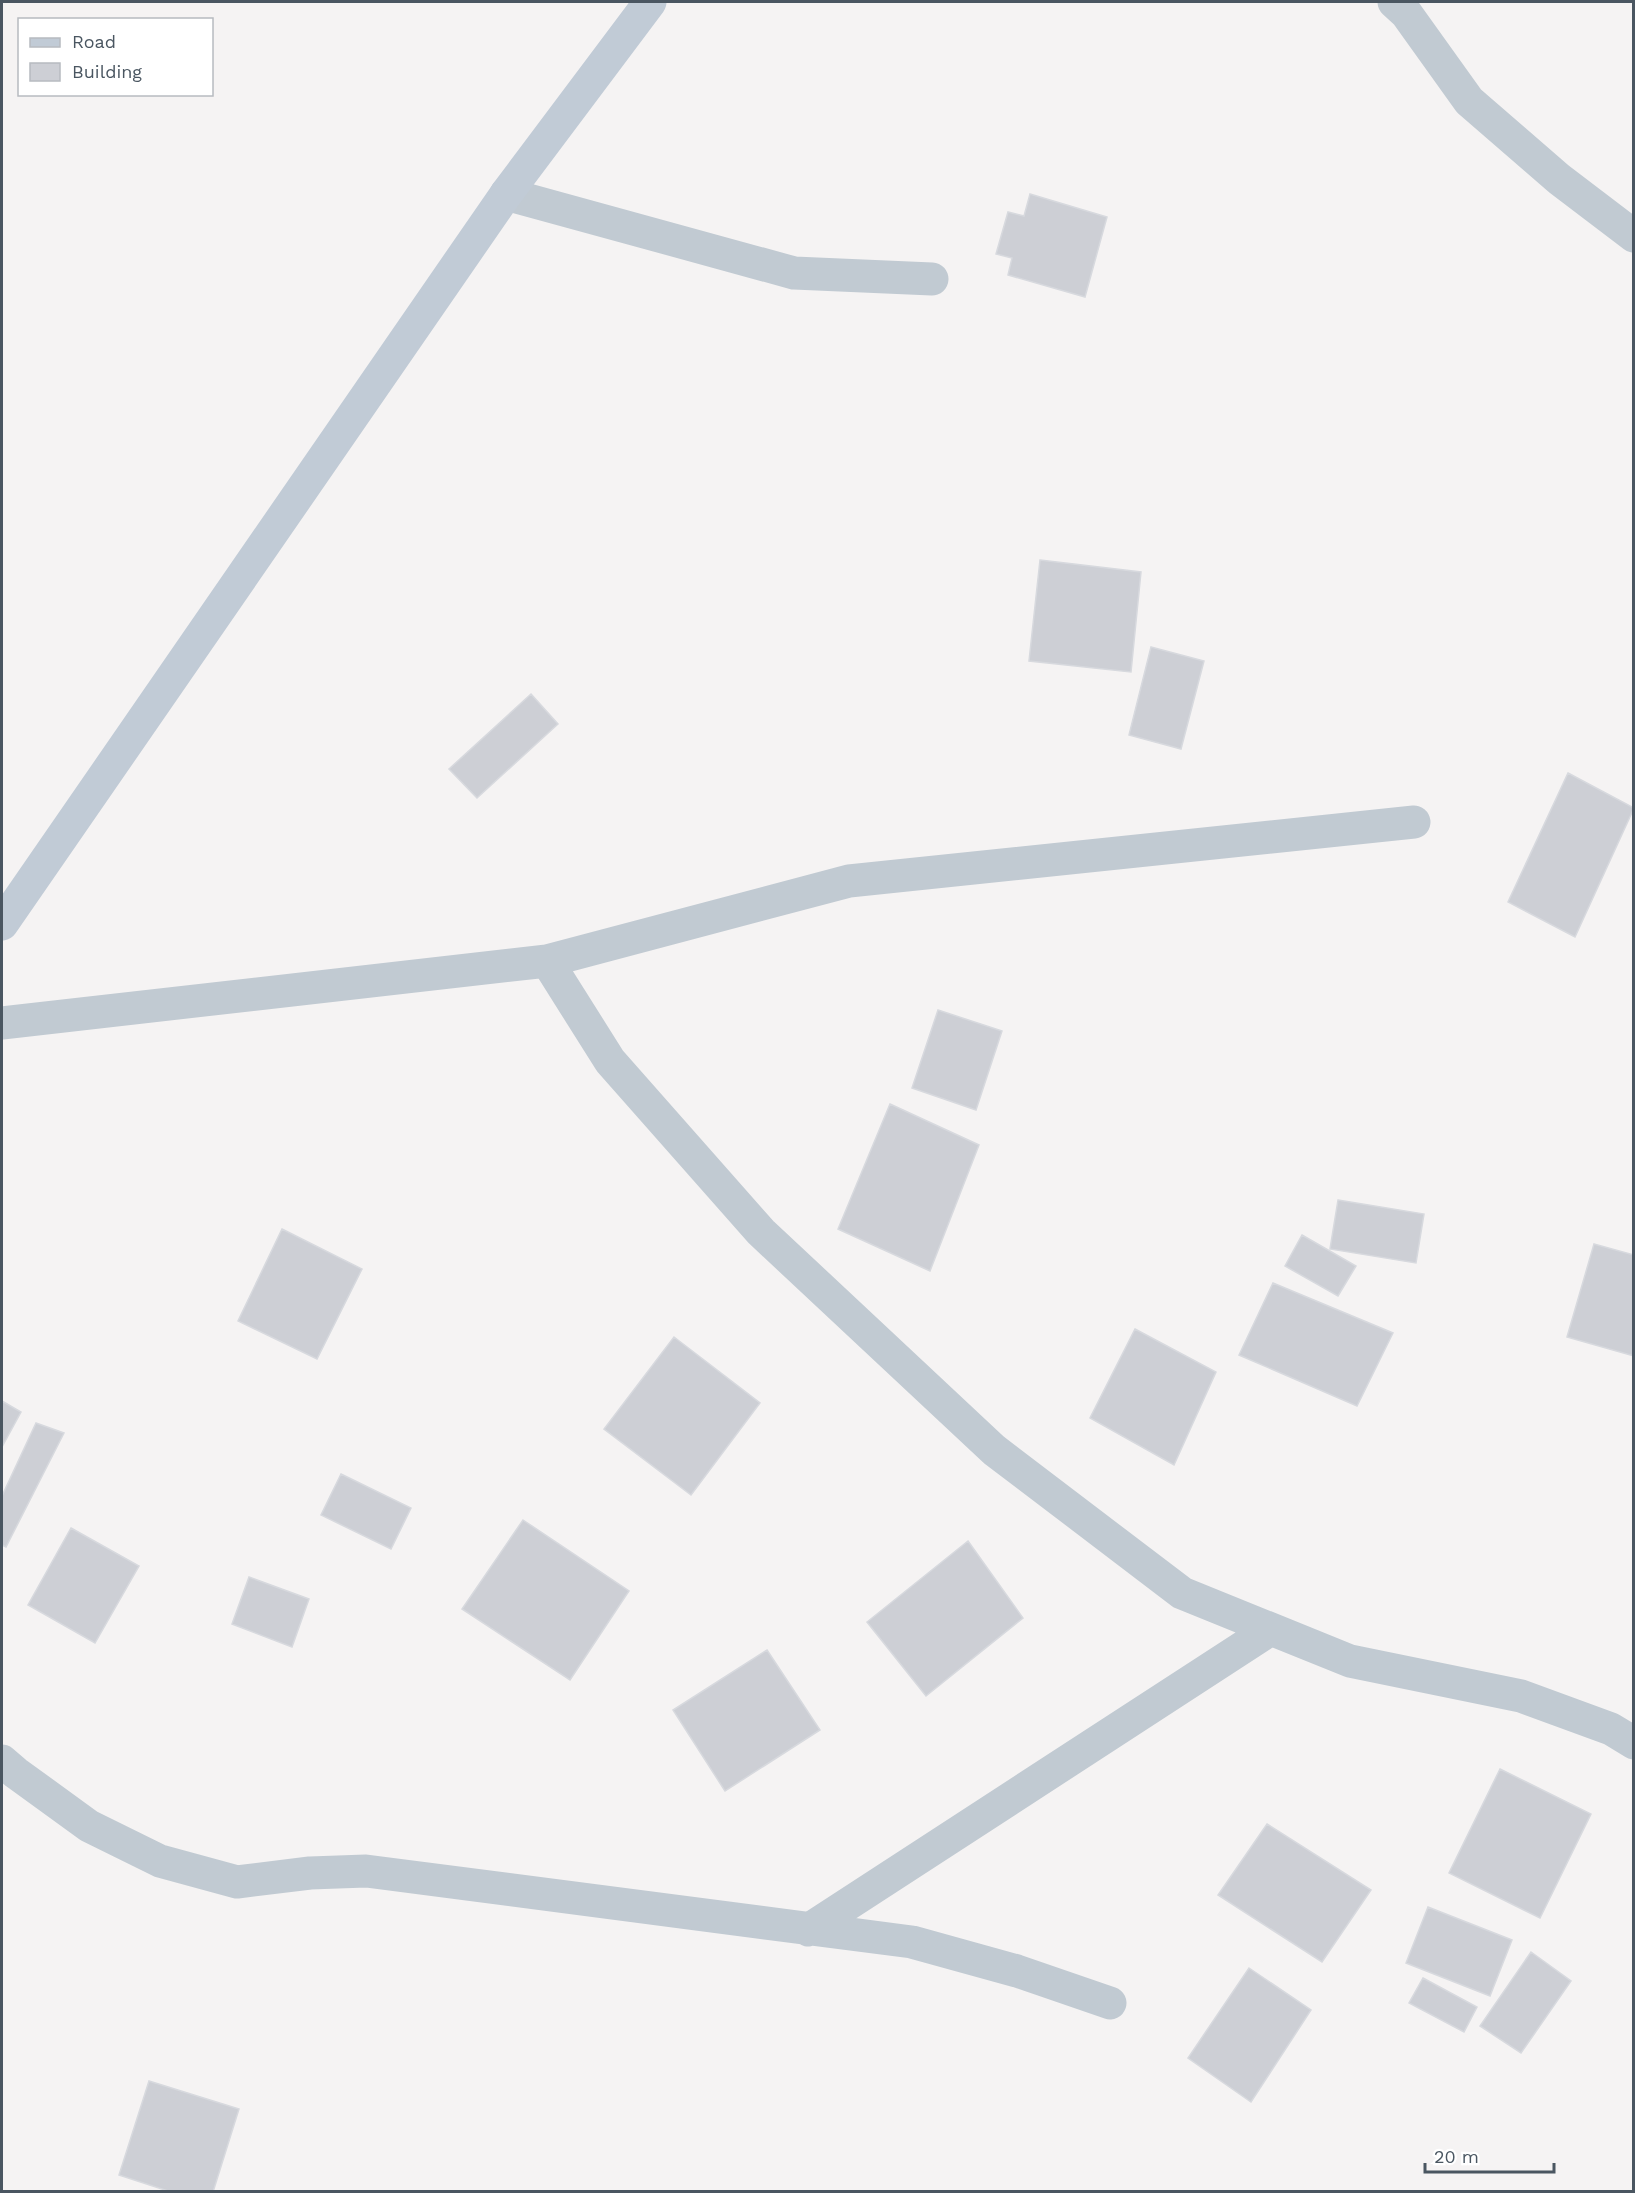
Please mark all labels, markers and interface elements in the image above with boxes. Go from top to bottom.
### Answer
legend [18,18,213,96]
text: Road [72,31,116,52]
text: Building [72,61,142,82]
scale bar [1425,2136,1554,2174]
text: 20 m [1434,2146,1479,2167]

